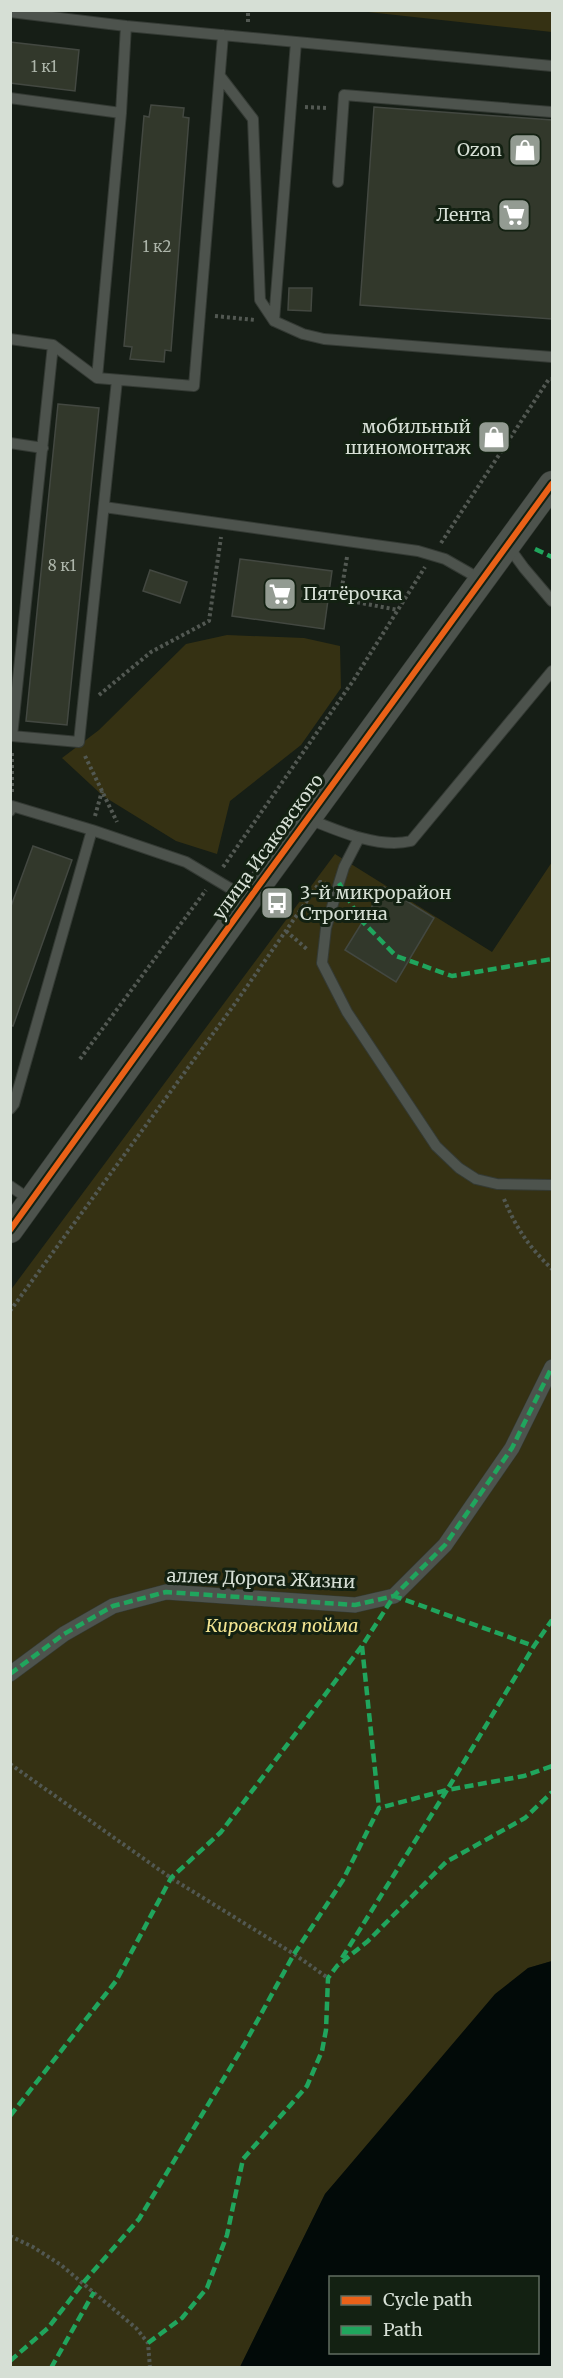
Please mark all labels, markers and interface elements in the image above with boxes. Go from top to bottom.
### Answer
house number: 1 к1 [31,57,57,76]
shop icon: Ozon [507,132,543,168]
place label: Ozon [457,138,502,161]
supermarket icon: Лента [496,197,532,233]
place label: Лента [436,203,491,226]
house number: 1 к2 [143,237,171,256]
place label: мобильный шиномонтаж [345,415,472,459]
shop icon: мобильный шиномонтаж [476,419,512,455]
house number: 8 к1 [48,556,76,575]
supermarket icon: Пятёрочка [262,576,298,612]
place label: Пятёрочка [303,582,403,605]
street label: улица Исаковского [207,769,328,924]
place label: 3-й микрорайон Строгина [300,881,452,925]
bus stop icon: 3-й микрорайон Строгина [259,885,295,921]
street label: аллея Дорога Жизни [166,1564,356,1593]
park label: Кировская пойма [206,1614,358,1637]
legend [329,2276,539,2354]
text: Cycle path [383,2288,473,2311]
text: Path [383,2318,423,2341]

